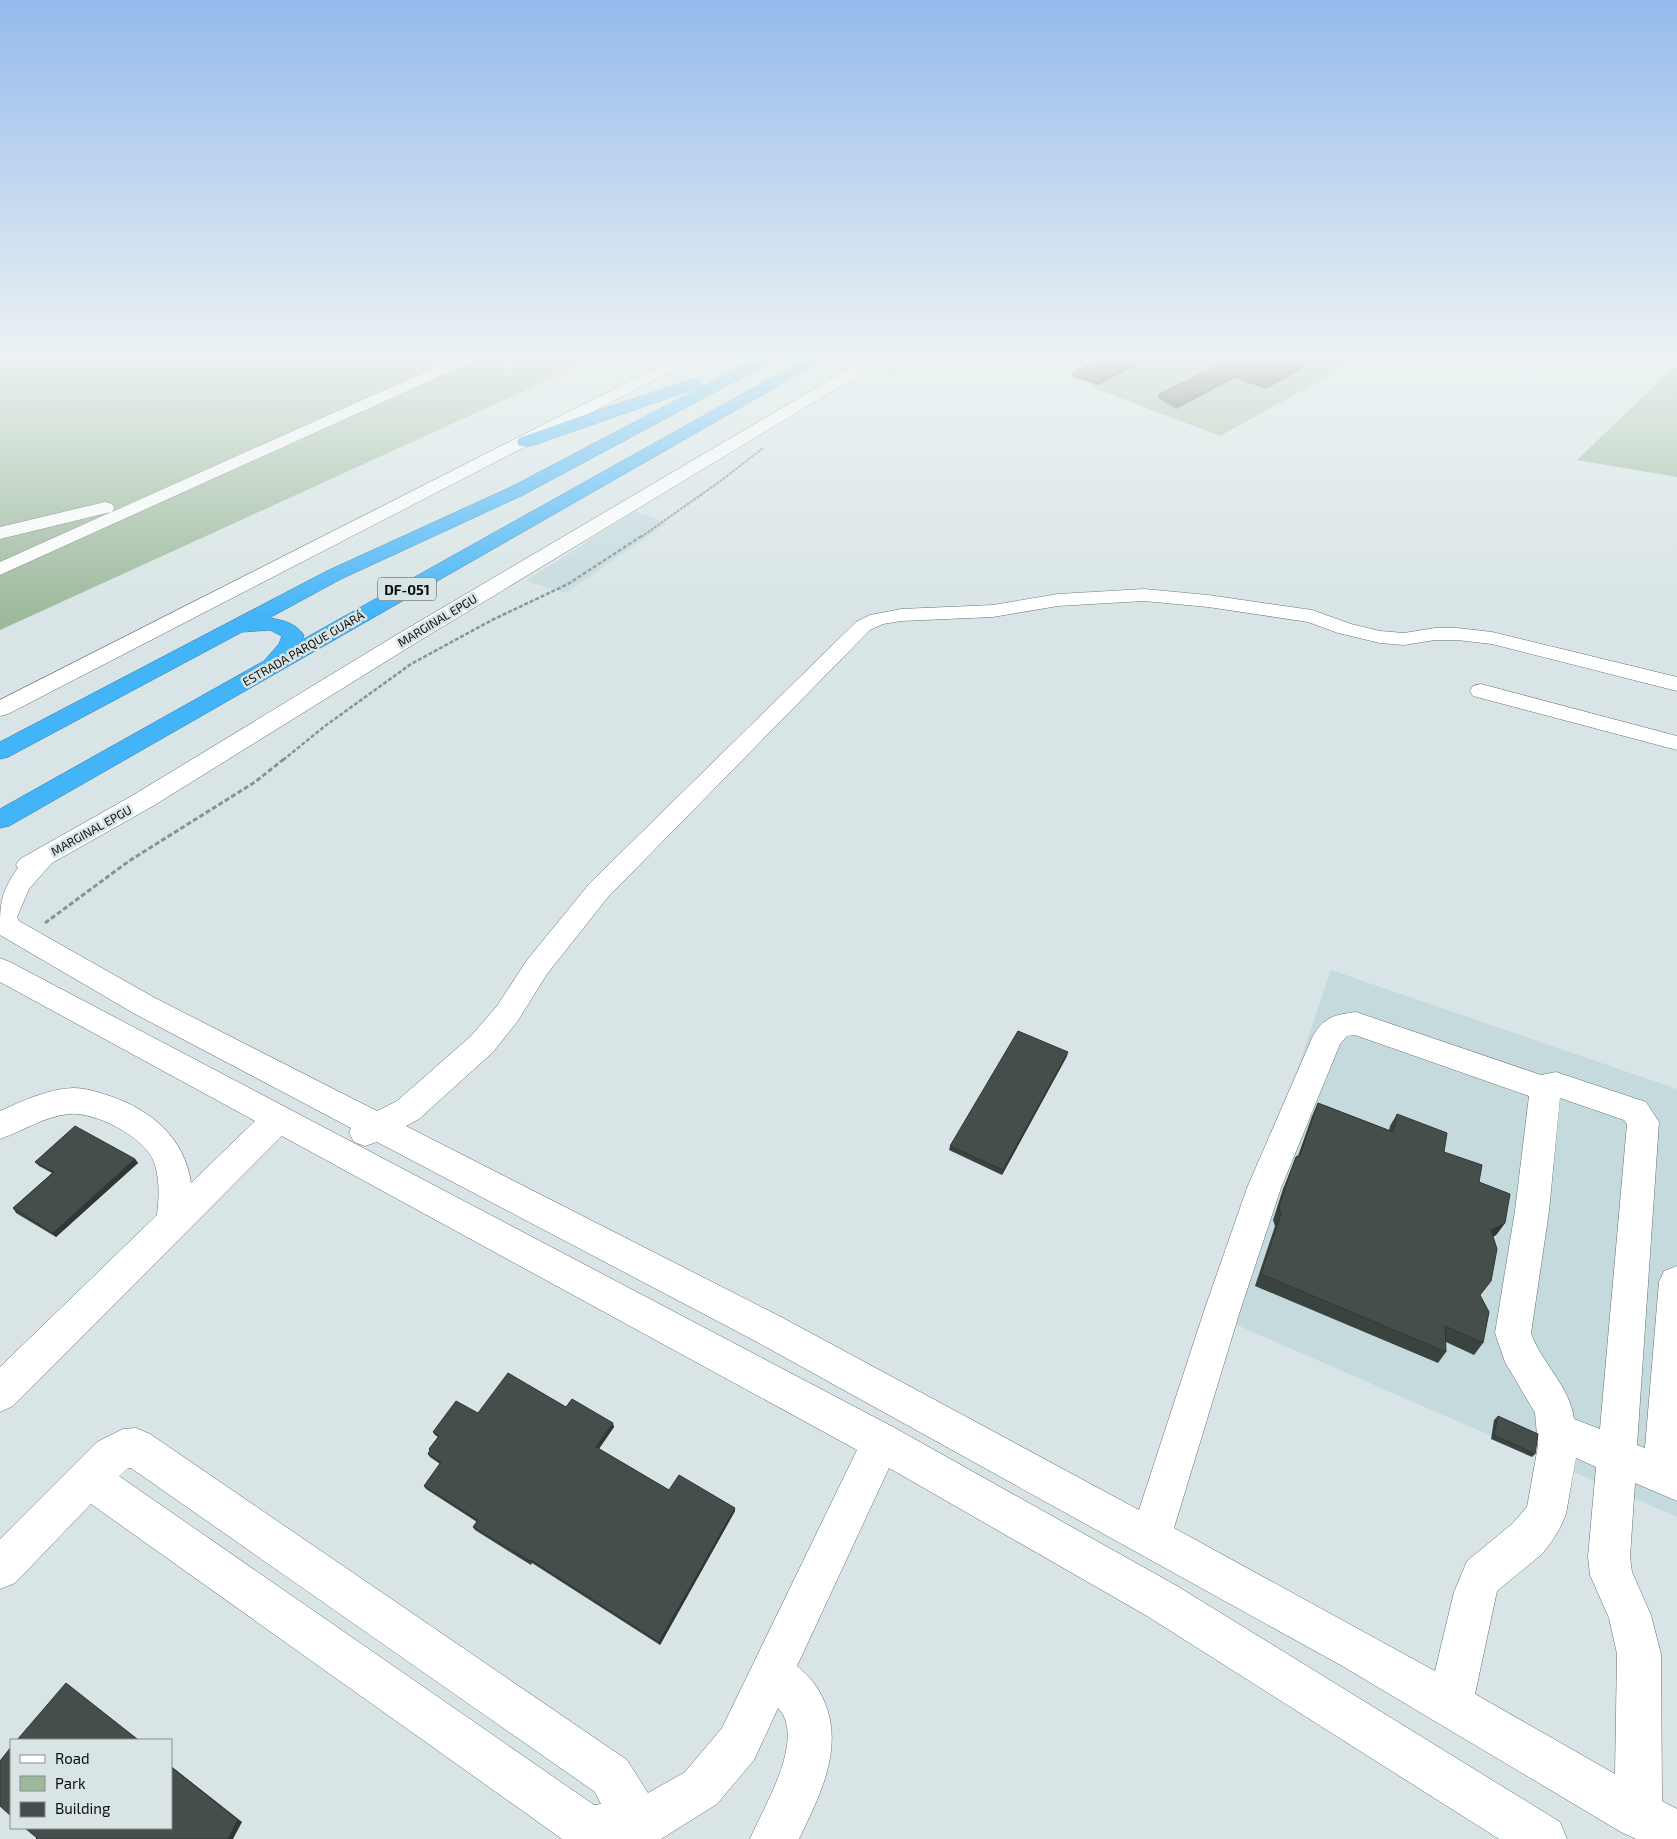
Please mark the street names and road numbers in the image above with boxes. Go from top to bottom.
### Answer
road number: DF-051 [378,578,436,600]
street label: MARGINAL EPGU [395,591,479,649]
street label: ESTRADA PARQUE GUARÁ [240,607,367,689]
street label: MARGINAL EPGU [48,802,134,858]

